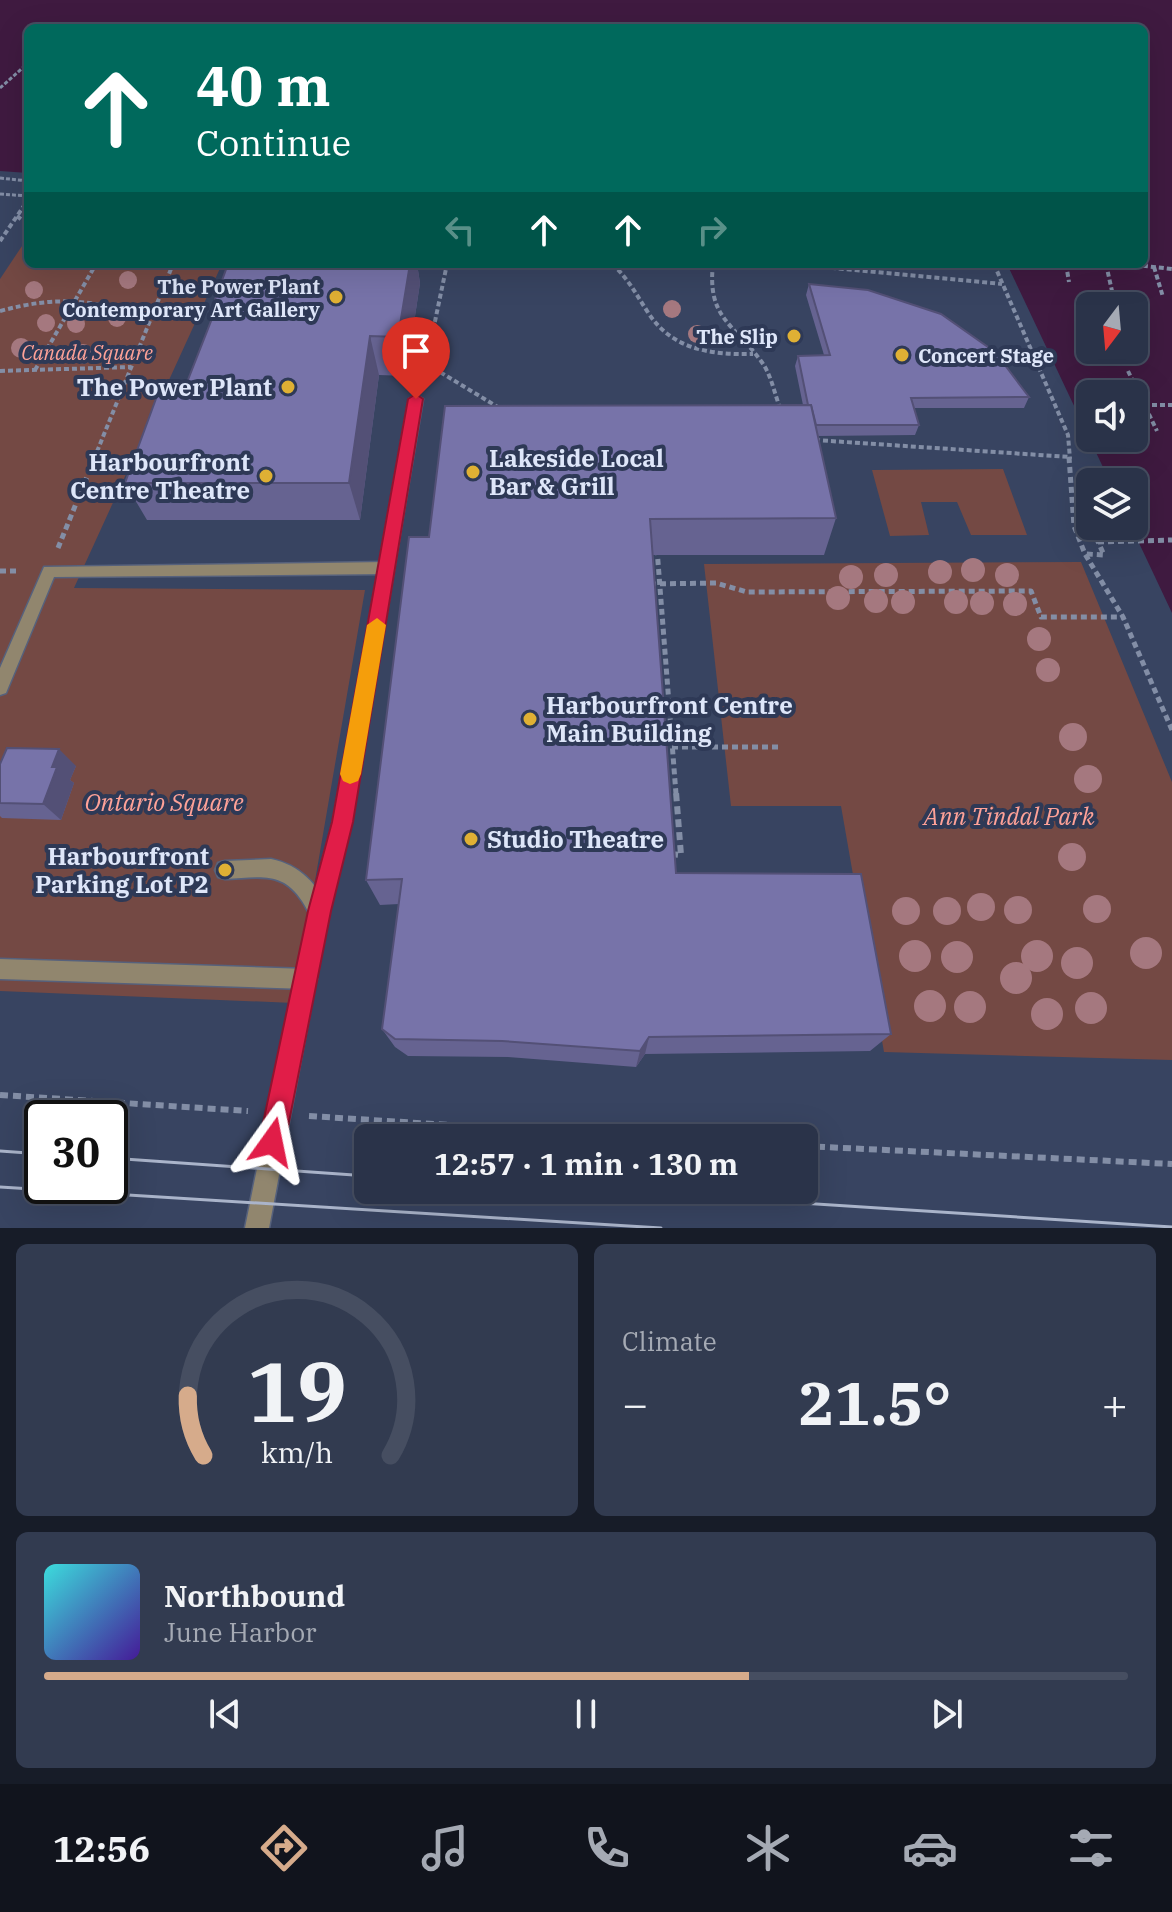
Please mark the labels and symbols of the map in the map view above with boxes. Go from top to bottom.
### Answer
place label: The Power Plant Contemporary Art Gallery [62,273,321,323]
marker: The Power Plant Contemporary Art Gallery [327,288,345,306]
north arrow [1076,292,1148,364]
pin [382,317,450,399]
place label: The Slip [696,323,778,350]
marker: The Slip [785,327,803,345]
park label: Canada Square [21,339,153,366]
place label: Concert Stage [918,342,1054,369]
marker: Concert Stage [893,346,911,364]
place label: The Power Plant [77,371,272,403]
marker: The Power Plant [279,378,297,396]
place label: Lakeside Local Bar & Grill [489,442,664,502]
place label: Harbourfront Centre Theatre [70,446,250,506]
marker: Lakeside Local Bar & Grill [464,463,482,481]
marker: Harbourfront Centre Theatre [257,467,275,485]
place label: Harbourfront Centre Main Building [546,689,793,749]
marker: Harbourfront Centre Main Building [521,710,539,728]
park label: Ontario Square [84,786,244,818]
park label: Ann Tindal Park [922,800,1095,832]
place label: Studio Theatre [487,823,664,855]
marker: Studio Theatre [462,830,480,848]
place label: Harbourfront Parking Lot P2 [35,840,209,900]
marker: Harbourfront Parking Lot P2 [216,861,234,879]
speed limit sign: 30 [24,1100,128,1204]
position arrow [230,1100,314,1184]

